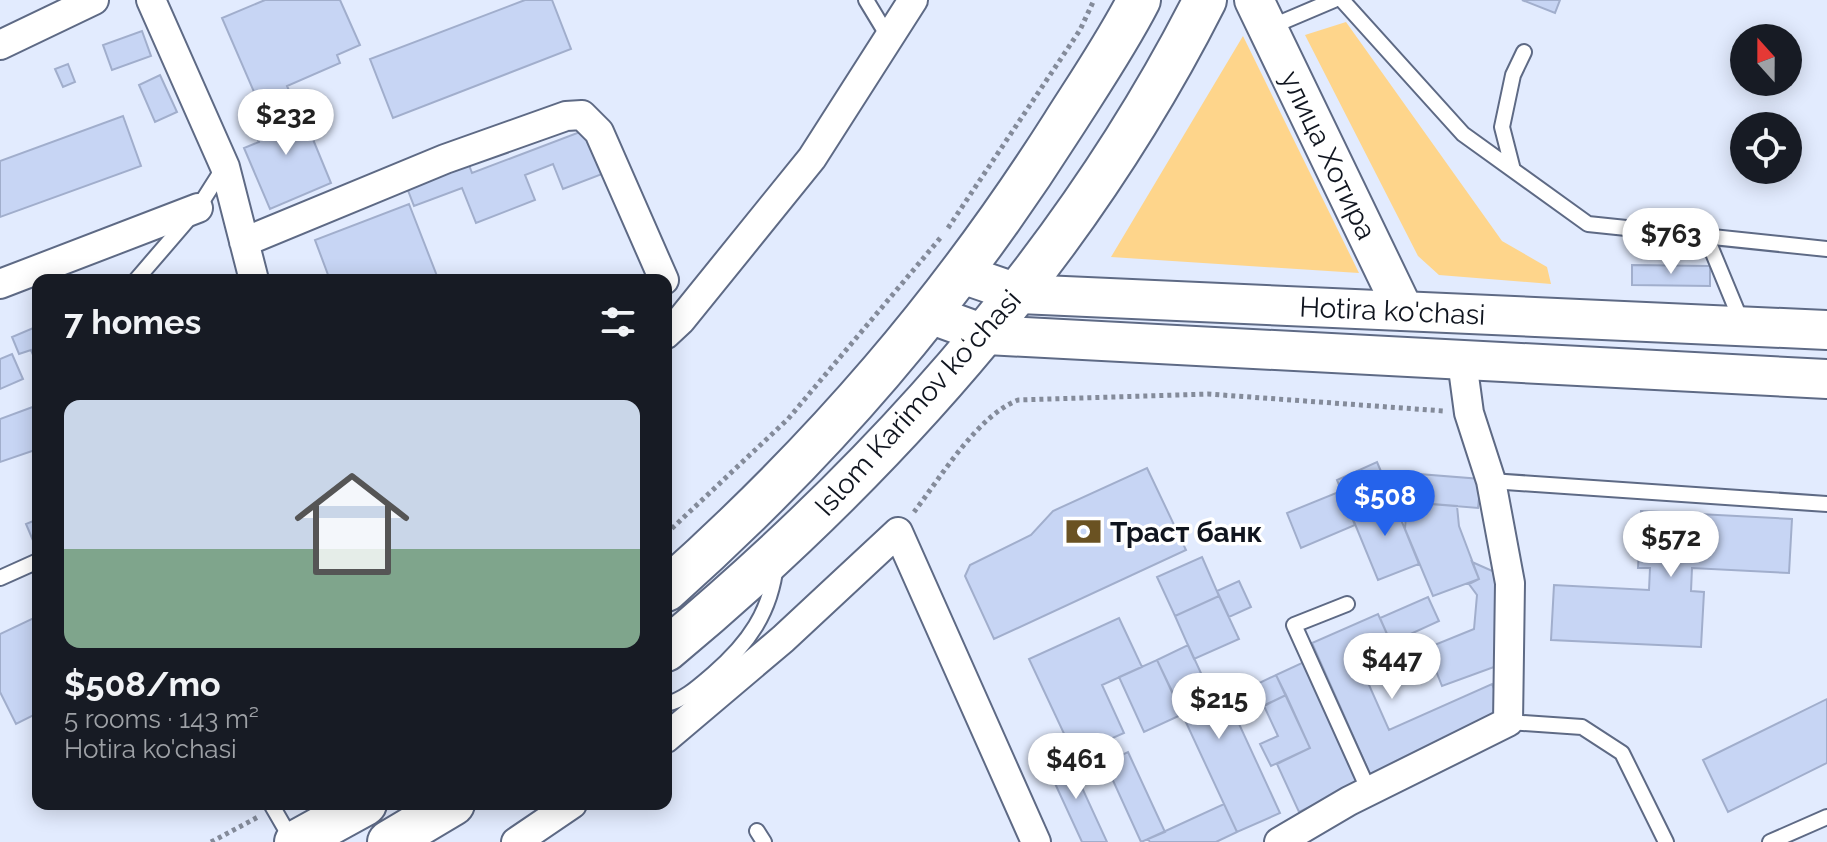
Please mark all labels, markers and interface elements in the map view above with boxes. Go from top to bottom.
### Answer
north arrow [1730,24,1802,96]
map controls [1730,24,1802,184]
street label: улица Хотира [1274,65,1383,245]
pin: $232 [239,89,333,157]
text: $232 [256,100,316,130]
button: locate [1730,112,1802,184]
pin: $763 [1624,208,1718,276]
text: $763 [1640,219,1702,249]
street label: Islom Karimov koʻchasi [808,284,1028,522]
street label: Hotira ko'chasi [1299,290,1486,331]
icon: filters [596,300,640,344]
text: 7 homes [64,302,201,342]
icon: home [280,452,424,596]
pin: $508 [1338,470,1432,538]
text: $508 [1354,481,1416,511]
pin: $572 [1624,511,1718,579]
bank icon: Траст банк [1065,513,1103,551]
place label: Траст банк [1110,516,1263,549]
text: $572 [1641,522,1701,552]
pin: $447 [1345,633,1439,701]
text: $447 [1362,644,1422,674]
text: $508/mo [64,664,221,704]
pin: $215 [1172,673,1266,741]
text: $215 [1190,684,1248,714]
text: 5 rooms · 143 m² [64,704,259,734]
pin: $461 [1029,733,1123,801]
text: Hotira ko'chasi [64,734,237,764]
text: $461 [1046,744,1106,774]

